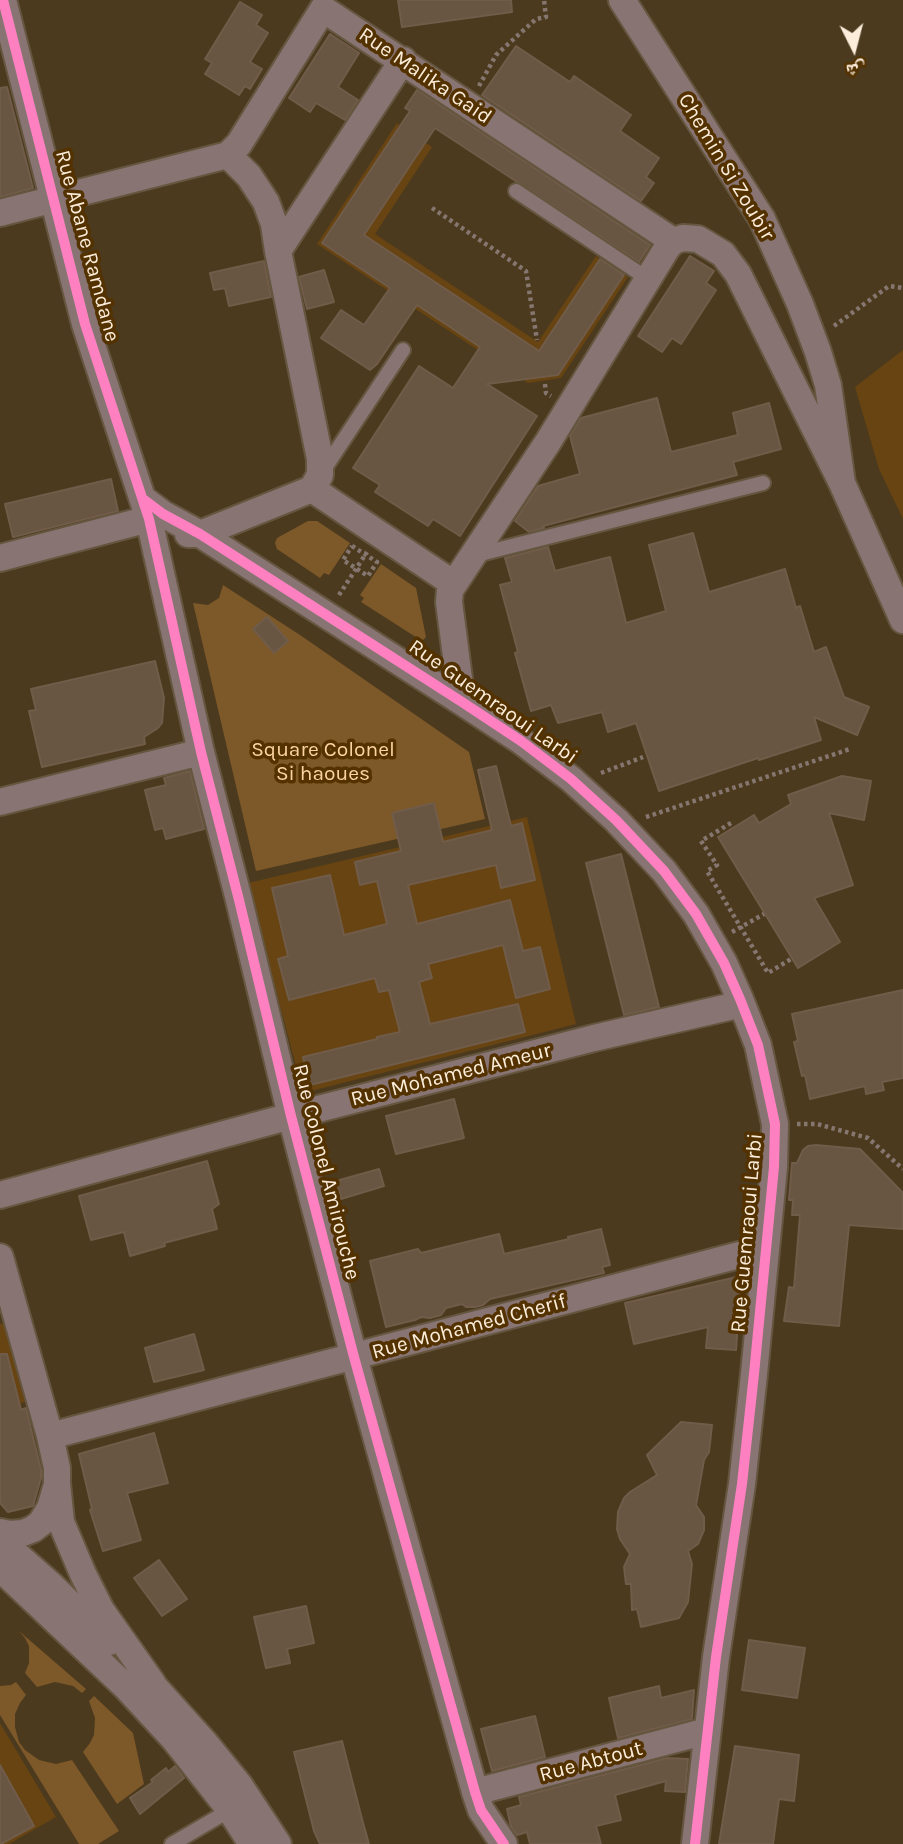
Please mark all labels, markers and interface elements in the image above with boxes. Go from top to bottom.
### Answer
north arrow [819,14,889,84]
street label: Rue Malika Gaid [354,22,496,130]
text: ش [845,58,867,82]
street label: Chemin Si Zoubir [672,89,780,245]
street label: Rue Abane Ramdane [49,147,125,345]
street label: Rue Guemraoui Larbi [404,634,582,770]
park label: Square Colonel Si haoues [251,737,395,787]
street label: Rue Mohamed Ameur [348,1038,554,1112]
street label: Rue Colonel Amirouche [287,1062,365,1282]
street label: Rue Guemraoui Larbi [726,1132,768,1334]
street label: Rue Mohamed Cherif [369,1289,569,1365]
street label: Rue Abtout [537,1736,645,1788]

